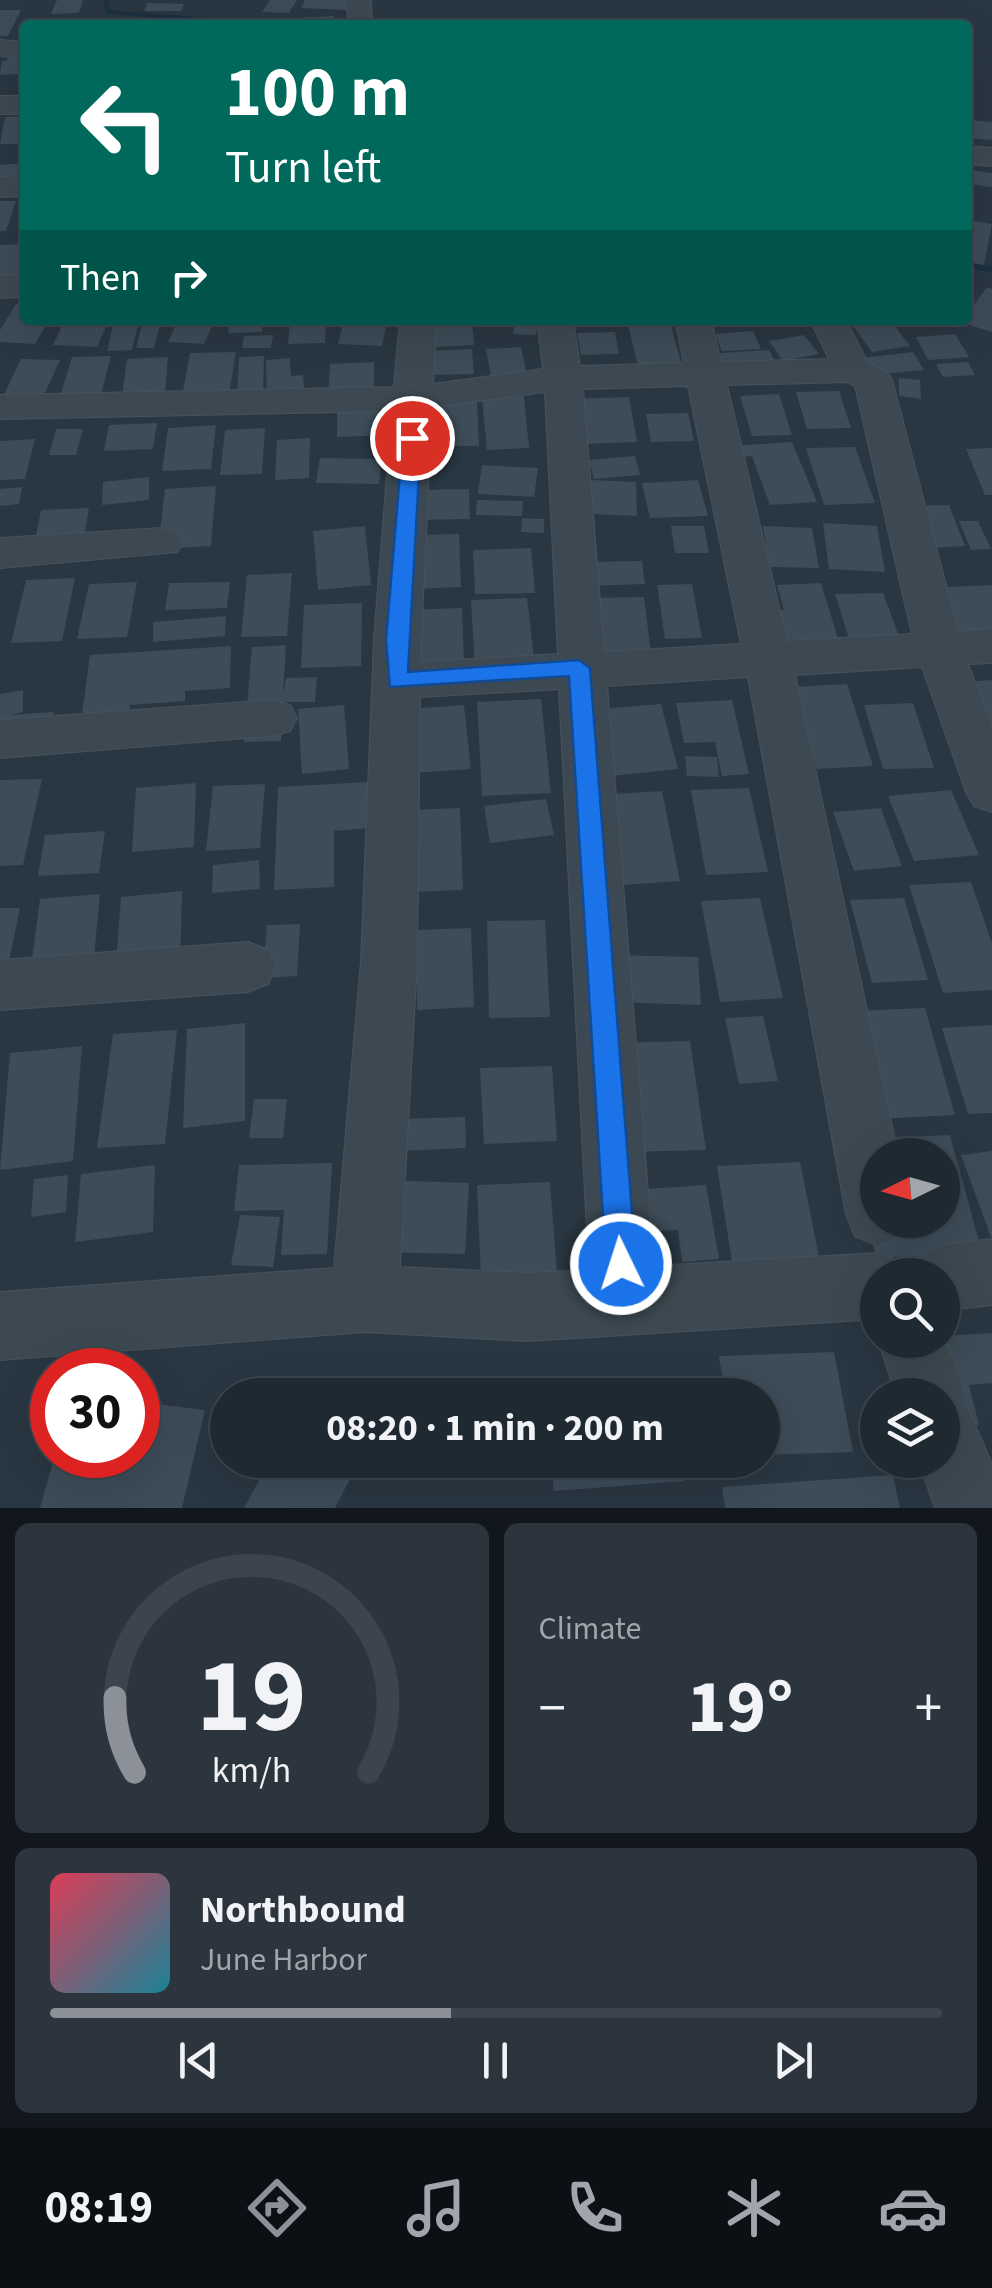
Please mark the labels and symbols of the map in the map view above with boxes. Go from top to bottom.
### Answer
pin [370,396,455,481]
north arrow [860,1138,960,1238]
position arrow [569,1212,673,1316]
speed limit sign: 30 [30,1348,160,1478]

